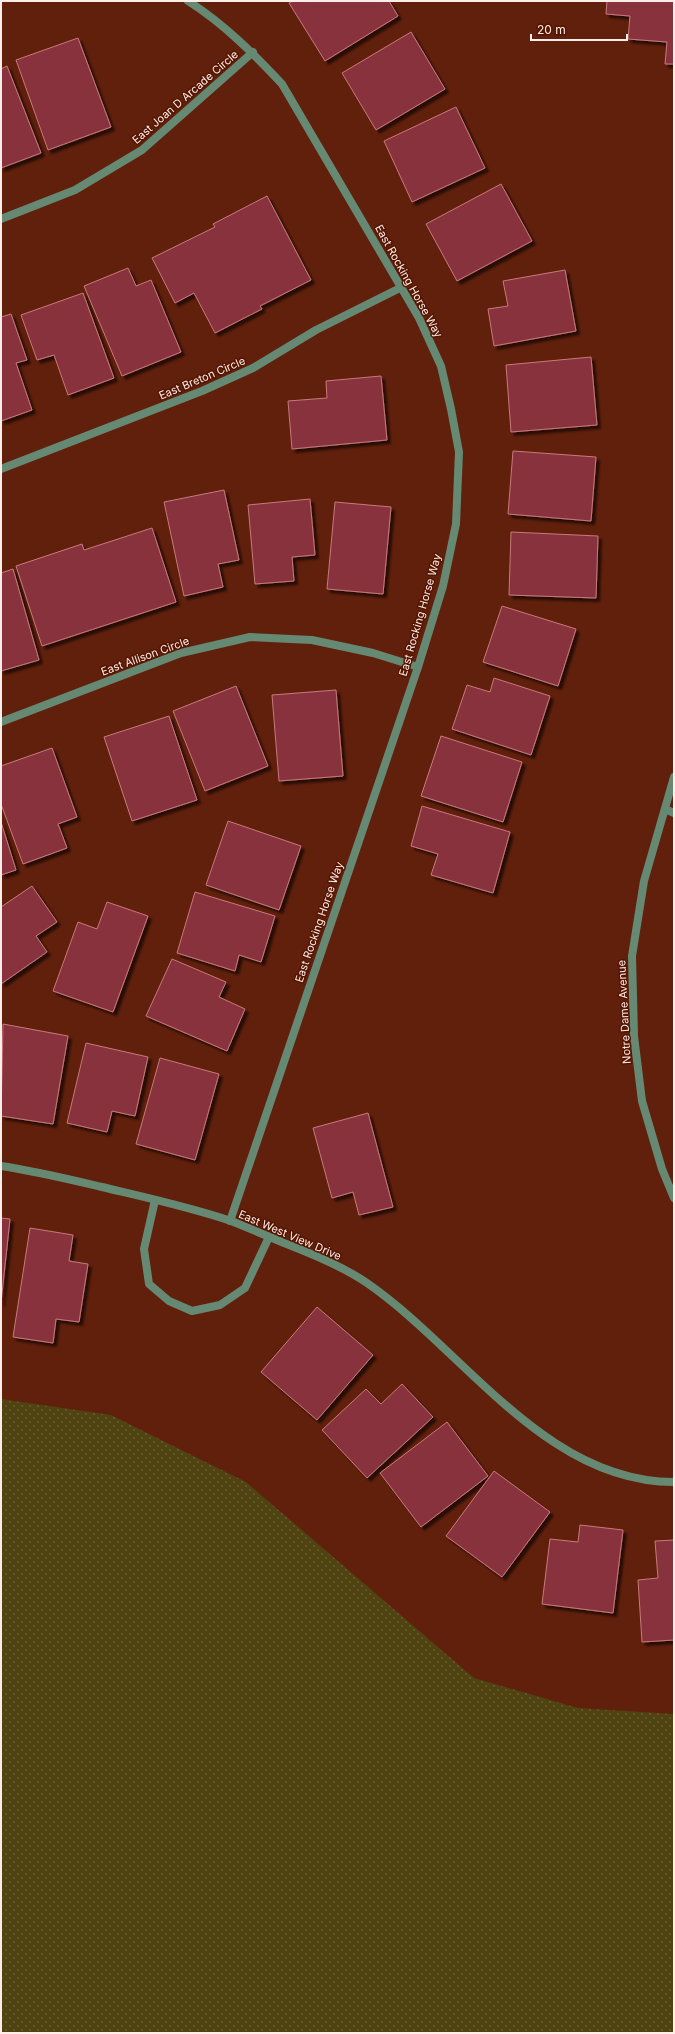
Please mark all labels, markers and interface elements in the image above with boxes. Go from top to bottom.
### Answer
scale bar [531,16,627,42]
text: 20 m [537,22,566,37]
street label: East Joan D Arcade Circle [129,47,241,147]
street label: East Rocking Horse Way [372,222,446,340]
street label: East Breton Circle [157,353,247,403]
street label: East Rocking Horse Way [396,552,444,678]
street label: East Allison Circle [99,634,191,678]
street label: East Rocking Horse Way [292,860,346,984]
street label: Notre Dame Avenue [614,960,634,1064]
street label: East West View Drive [236,1207,344,1263]

